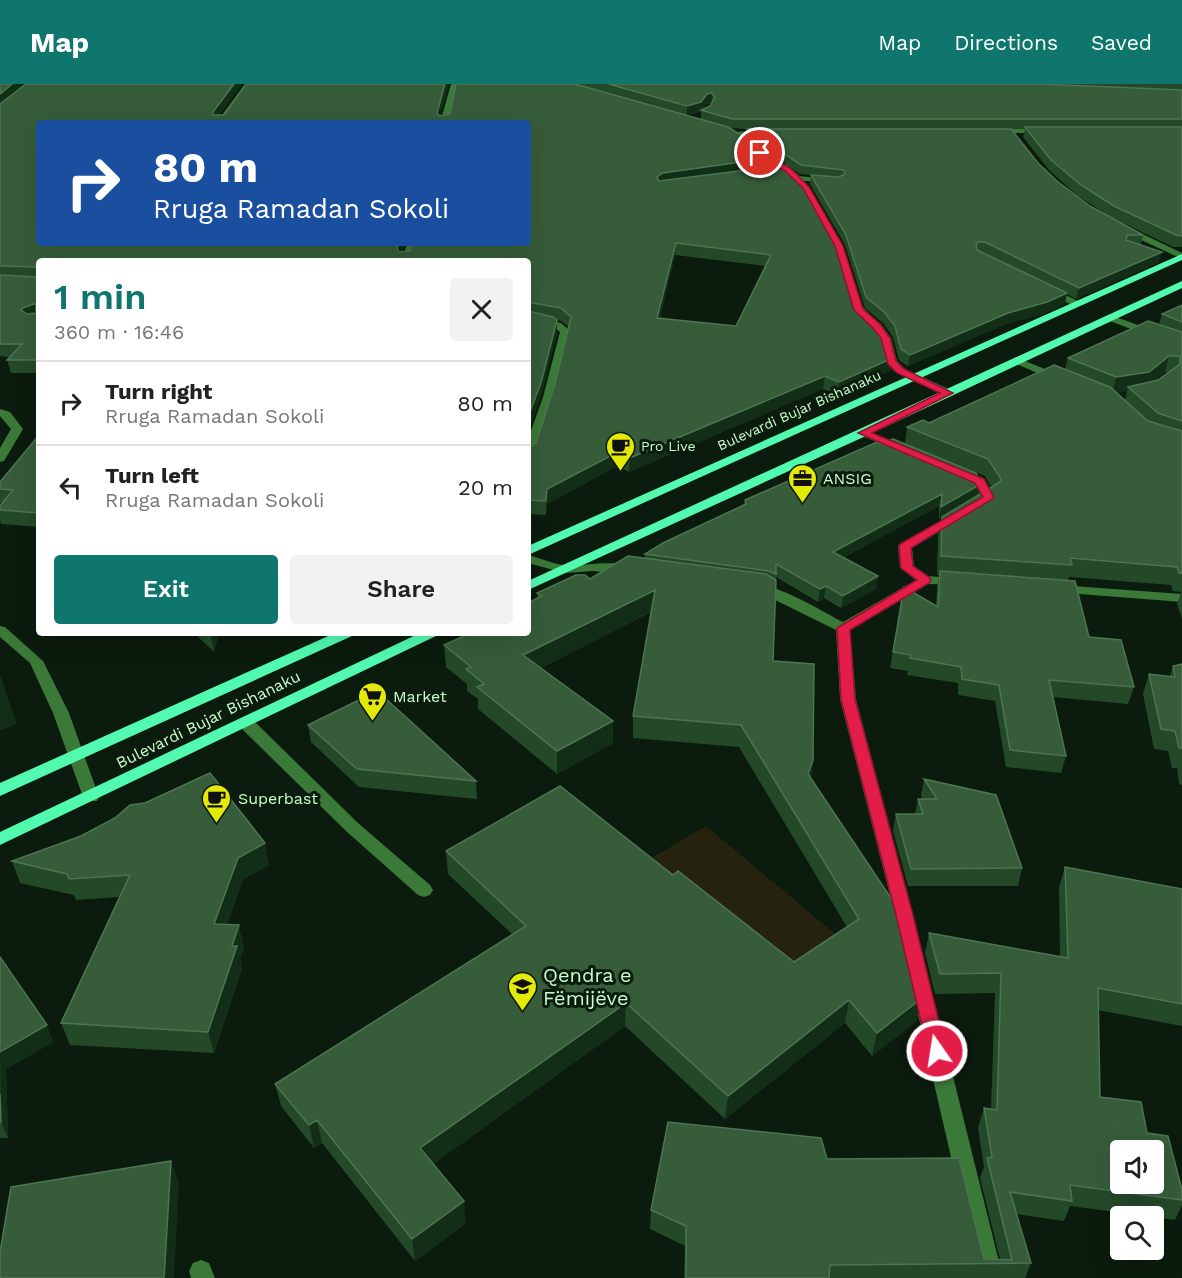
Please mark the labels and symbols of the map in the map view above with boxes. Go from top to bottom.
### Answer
pin [734,127,785,178]
street label: Bulevardi Bujar Bishanaku [715,367,883,453]
cafe icon: Pro Live [604,430,636,472]
place label: Pro Live [641,438,696,454]
office icon: ANSIG [786,462,818,504]
place label: ANSIG [823,469,872,488]
street label: Bulevardi Bujar Bishanaku [113,666,303,772]
supermarket icon: Market [356,680,388,722]
place label: Market [393,687,447,706]
cafe icon: Superbast [201,782,233,824]
place label: Superbast [238,789,318,808]
place label: Qendra e Fëmijëve [543,963,632,1010]
school or university icon: Qendra e Fëmijëve [506,970,538,1012]
position arrow [905,1019,969,1083]

